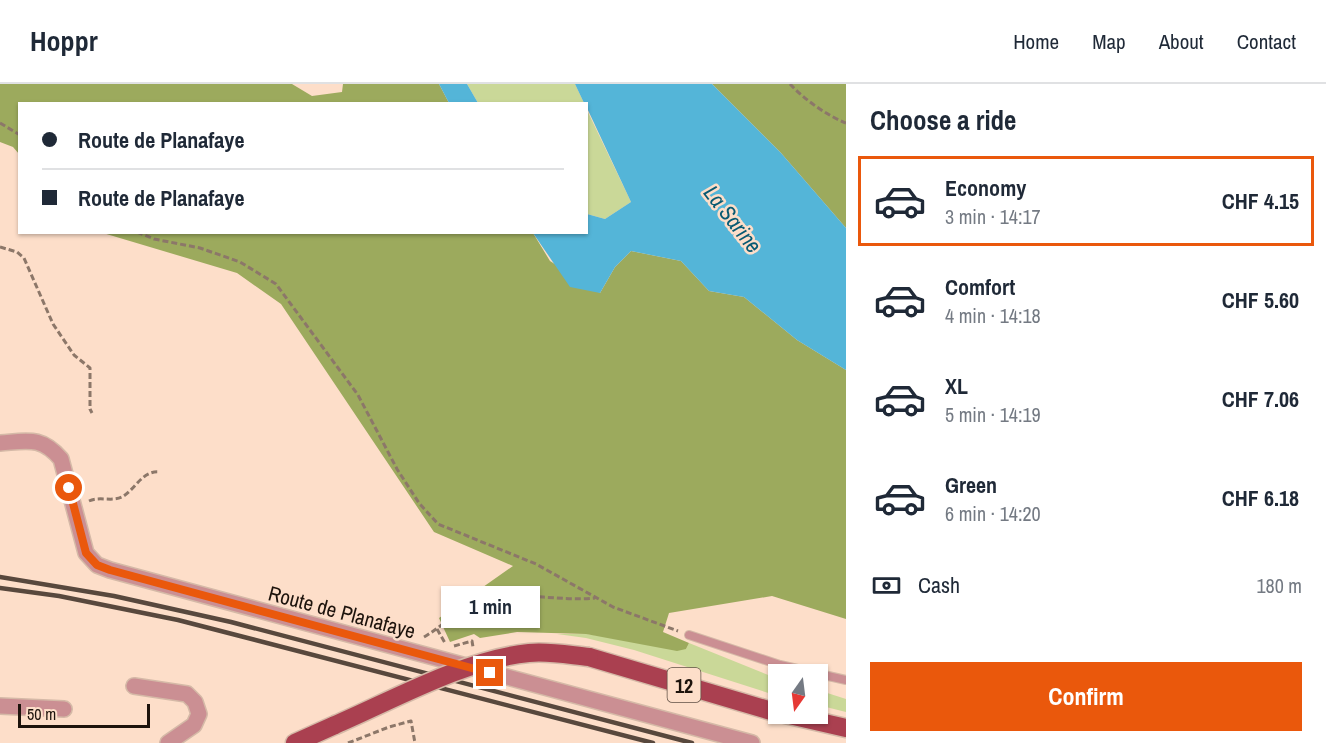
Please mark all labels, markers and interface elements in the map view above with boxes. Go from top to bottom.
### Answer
text: Hoppr [30,22,98,60]
text: Home [1013,27,1059,56]
text: Map [1092,27,1126,56]
text: About [1159,27,1204,56]
text: Contact [1237,27,1296,56]
text: Choose a ride [870,102,1016,138]
text: Route de Planafaye [78,125,244,155]
text: Economy [945,173,1026,203]
icon: car [873,174,927,228]
water label: La Sarine [697,179,769,259]
text: Route de Planafaye [78,183,244,213]
text: CHF 4.15 [1222,186,1299,216]
text: 3 min · 14:17 [945,203,1041,230]
text: Comfort [945,272,1015,302]
icon: car [873,273,927,327]
text: CHF 5.60 [1222,285,1299,315]
text: 4 min · 14:18 [945,302,1041,329]
text: XL [945,371,968,401]
icon: car [873,372,927,426]
text: CHF 7.06 [1222,384,1299,414]
text: 5 min · 14:19 [945,401,1041,428]
text: Green [945,470,997,500]
icon: car [873,471,927,525]
route start [55,474,82,501]
text: CHF 6.18 [1222,483,1299,513]
text: 6 min · 14:20 [945,500,1041,527]
icon: cash [870,569,903,602]
text: Cash [918,570,960,600]
text: 180 m [1256,572,1302,599]
street label: Route de Planafaye [265,578,419,646]
callout: 1 min [440,586,540,628]
text: 1 min [469,593,512,620]
route end [476,659,503,686]
button: Confirm [870,662,1302,731]
north arrow [768,664,828,724]
map controls [768,664,828,724]
road number: 12 [668,668,700,702]
scale bar [18,701,150,728]
text: 50 m [27,703,56,725]

